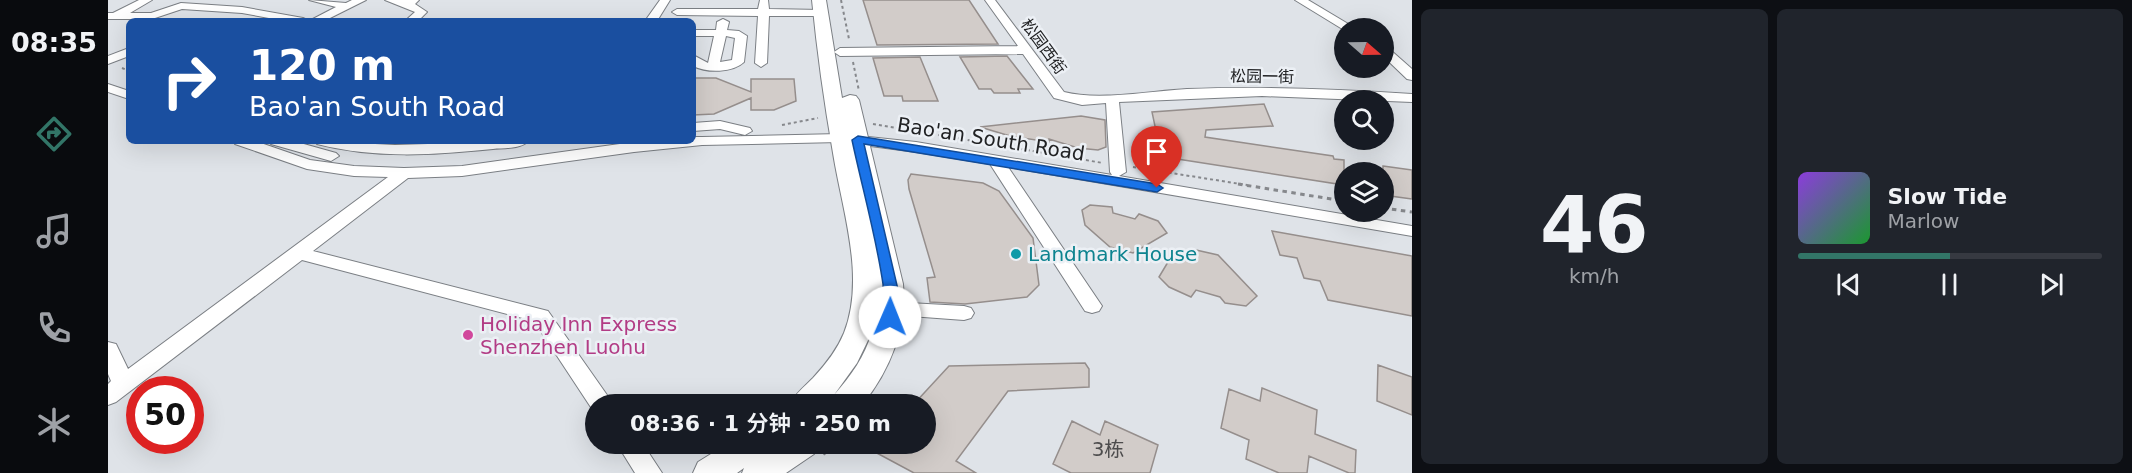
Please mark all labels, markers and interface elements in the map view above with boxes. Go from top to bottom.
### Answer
street label: 松园西街 [1017,15,1070,78]
north arrow [1334,18,1394,78]
map controls [1334,18,1394,222]
text: 08:35 [11,27,97,58]
text: 120 m [249,41,395,90]
icon: right [150,42,228,120]
street label: 松园一街 [1230,66,1294,87]
button: search [1334,90,1394,150]
text: Bao'an South Road [249,91,505,122]
street label: Bao'an South Road [895,112,1087,166]
icon: directions [33,113,75,155]
pin [1131,126,1182,188]
icon: arrive [1140,135,1173,168]
button: layers [1334,162,1394,222]
text: 46 [1540,180,1649,270]
text: Slow Tide [1888,184,2007,209]
text: Marlow [1888,209,1959,233]
icon: music [33,210,75,252]
place label: Landmark House [1028,242,1197,266]
marker: Landmark House [1009,247,1023,261]
text: km/h [1569,264,1619,288]
icon: previous [1832,268,1865,301]
icon: pause [1933,268,1966,301]
icon: next [2035,268,2068,301]
position arrow [858,285,922,349]
icon: phone [33,307,75,349]
place label: Holiday Inn Express Shenzhen Luohu [480,312,677,359]
marker: Holiday Inn Express Shenzhen Luohu [461,328,475,342]
speed limit sign: 50 [126,376,204,454]
icon: climate [33,404,75,446]
text: 08:36 · 1 分钟 · 250 m [630,411,891,436]
house number: 3栋 [1092,437,1124,461]

